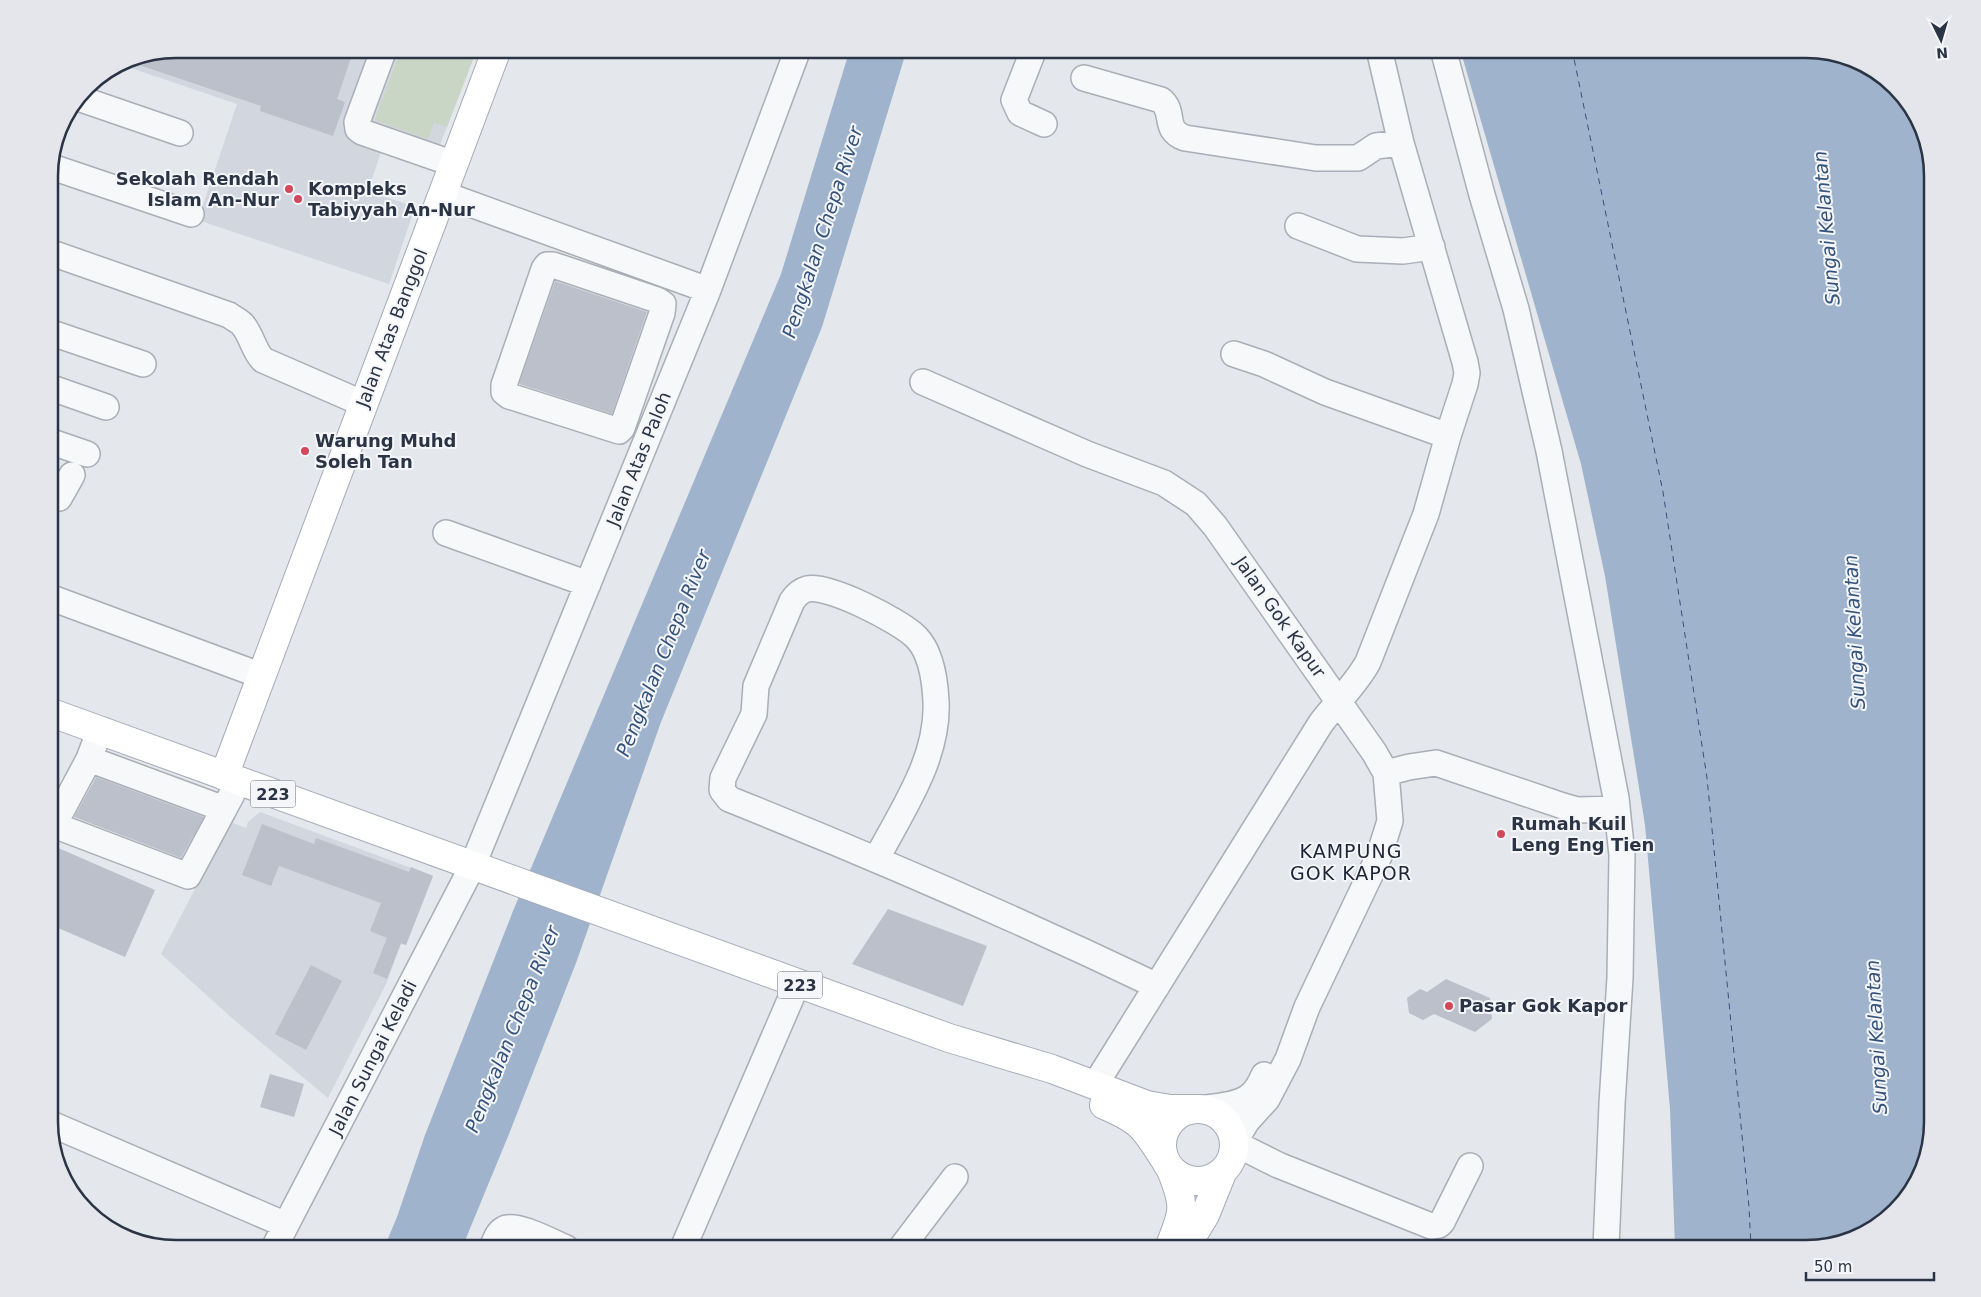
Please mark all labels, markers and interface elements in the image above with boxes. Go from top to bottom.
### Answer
north arrow [1916,15,1966,65]
text: N [1936,44,1949,61]
water label: Pengkalan Chepa River [777,122,867,340]
water label: Sungai Kelantan [1808,150,1844,306]
place label: Sekolah Rendah Islam An-Nur [116,168,279,210]
place label: Kompleks Tabiyyah An-Nur [308,178,475,220]
marker: Sekolah Rendah Islam An-Nur [283,183,295,195]
marker: Kompleks Tabiyyah An-Nur [292,193,304,205]
street label: Jalan Atas Banggol [351,245,432,411]
street label: Jalan Atas Paloh [602,388,675,530]
place label: Warung Muhd Soleh Tan [315,430,456,472]
marker: Warung Muhd Soleh Tan [299,445,311,457]
water label: Pengkalan Chepa River [611,545,715,760]
street label: Jalan Gok Kapur [1230,551,1330,682]
water label: Sungai Kelantan [1839,554,1869,710]
road number: 223 [250,781,296,808]
place label: Rumah Kuil Leng Eng Tien [1511,813,1654,855]
marker: Rumah Kuil Leng Eng Tien [1495,828,1507,840]
district label: KAMPUNG GOK KAPOR [1290,840,1412,884]
water label: Pengkalan Chepa River [460,921,564,1136]
water label: Sungai Kelantan [1861,959,1891,1115]
road number: 223 [778,972,822,998]
street label: Jalan Sungai Keladi [324,977,421,1140]
place label: Pasar Gok Kapor [1459,995,1628,1016]
marker: Pasar Gok Kapor [1443,1000,1455,1012]
scale bar [1806,1250,1934,1282]
text: 50 m [1814,1258,1852,1276]

